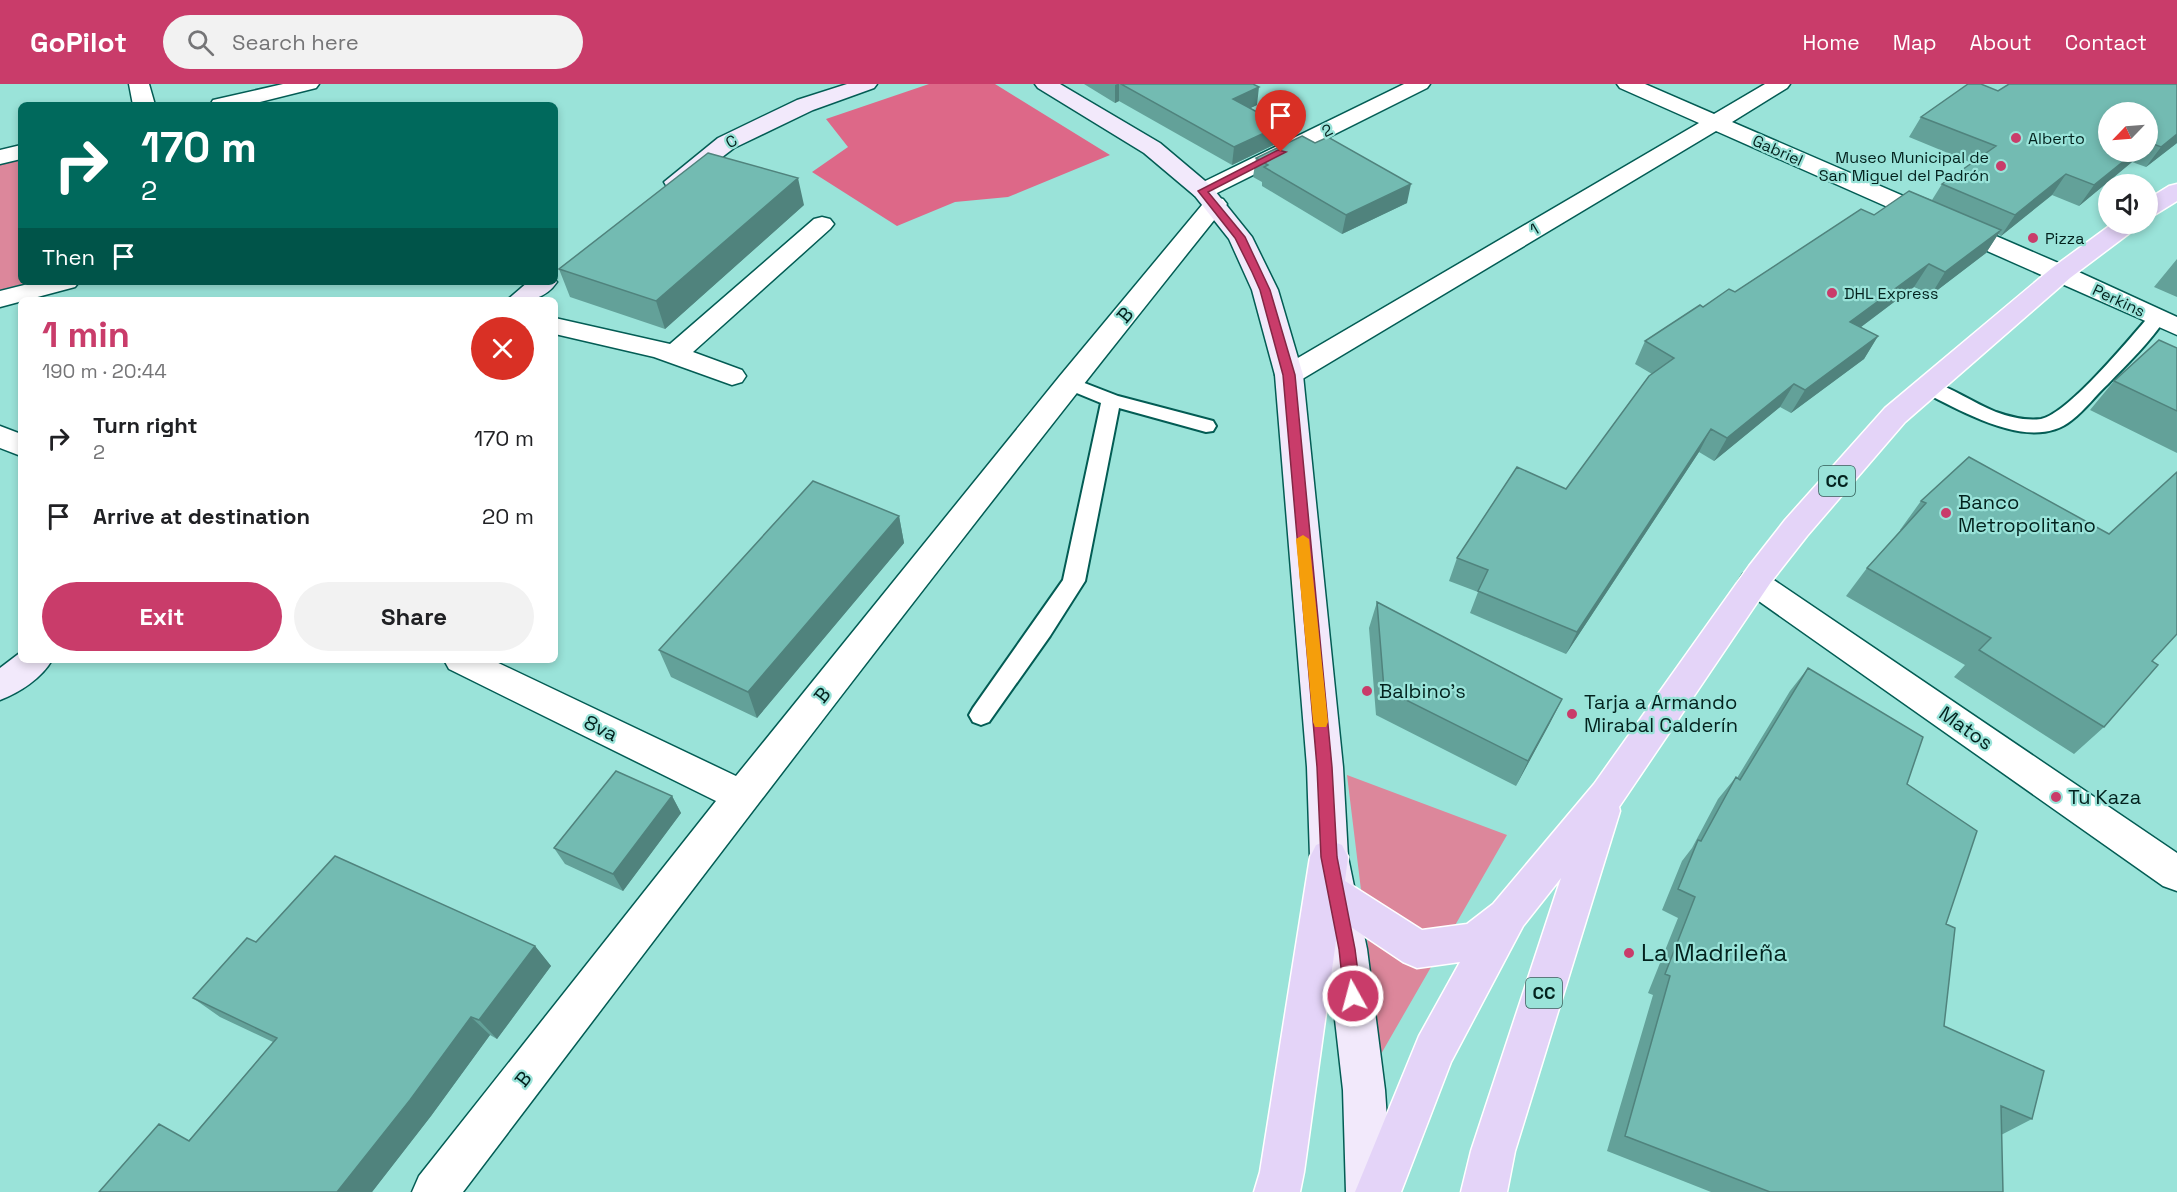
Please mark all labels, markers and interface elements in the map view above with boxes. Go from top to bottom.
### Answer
search box [163,15,583,69]
text: GoPilot [30,24,127,60]
icon: search [184,26,217,59]
text: Search here [232,28,359,56]
text: Home [1802,29,1860,56]
text: Map [1893,29,1937,56]
text: About [1970,29,2032,56]
text: Contact [2065,29,2147,56]
pin [1255,90,1306,152]
icon: arrive [1264,99,1297,132]
north arrow [2098,102,2158,162]
map controls [2098,102,2158,234]
street label: 2 [1318,119,1336,142]
text: 170 m [141,121,257,174]
icon: right [42,126,120,204]
place label: Alberto [2028,128,2085,149]
street label: C [722,130,741,153]
street label: Gabriel [1749,130,1806,171]
marker: Alberto [2009,131,2023,145]
place label: Museo Municipal de San Miguel del Padrón [1819,147,1989,186]
marker: Museo Municipal de San Miguel del Padrón [1994,159,2008,173]
text: 2 [141,173,157,208]
button: sound [2098,174,2158,234]
street label: 1 [1526,219,1543,240]
place label: Pizza [2045,228,2084,249]
marker: Pizza [2026,231,2040,245]
icon: arrive [107,240,140,273]
text: Then [42,243,95,271]
street label: Perkins [2089,279,2148,322]
place label: DHL Express [1844,283,1938,304]
marker: DHL Express [1825,286,1839,300]
street label: B [1111,302,1139,328]
text: 1 min [42,312,130,358]
button: close [471,317,534,380]
text: 190 m · 20:44 [42,358,167,384]
text: Turn right [93,411,198,439]
icon: right [42,422,75,455]
text: 170 m [474,424,534,452]
text: 2 [93,439,105,465]
road number: CC [1819,466,1855,496]
place label: Banco Metropolitano [1958,489,2096,538]
icon: arrive [42,500,75,533]
text: Arrive at destination [93,502,310,530]
text: 20 m [482,502,534,530]
marker: Banco Metropolitano [1939,506,1953,520]
button: Exit [42,582,282,651]
button: Share [294,582,534,651]
place label: Balbino's [1379,678,1466,704]
street label: B [808,682,836,708]
marker: Balbino's [1360,684,1374,698]
place label: Tarja a Armando Mirabal Calderín [1584,689,1738,738]
street label: Matos [1934,700,1998,756]
marker: Tarja a Armando Mirabal Calderín [1565,707,1579,721]
street label: 8va [580,709,622,747]
place label: Tu Kaza [2068,784,2141,810]
marker: Tu Kaza [2049,790,2063,804]
place label: La Madrileña [1641,937,1787,968]
marker: La Madrileña [1622,946,1636,960]
position arrow [1321,964,1385,1028]
road number: CC [1526,978,1562,1008]
street label: B [509,1066,537,1092]

